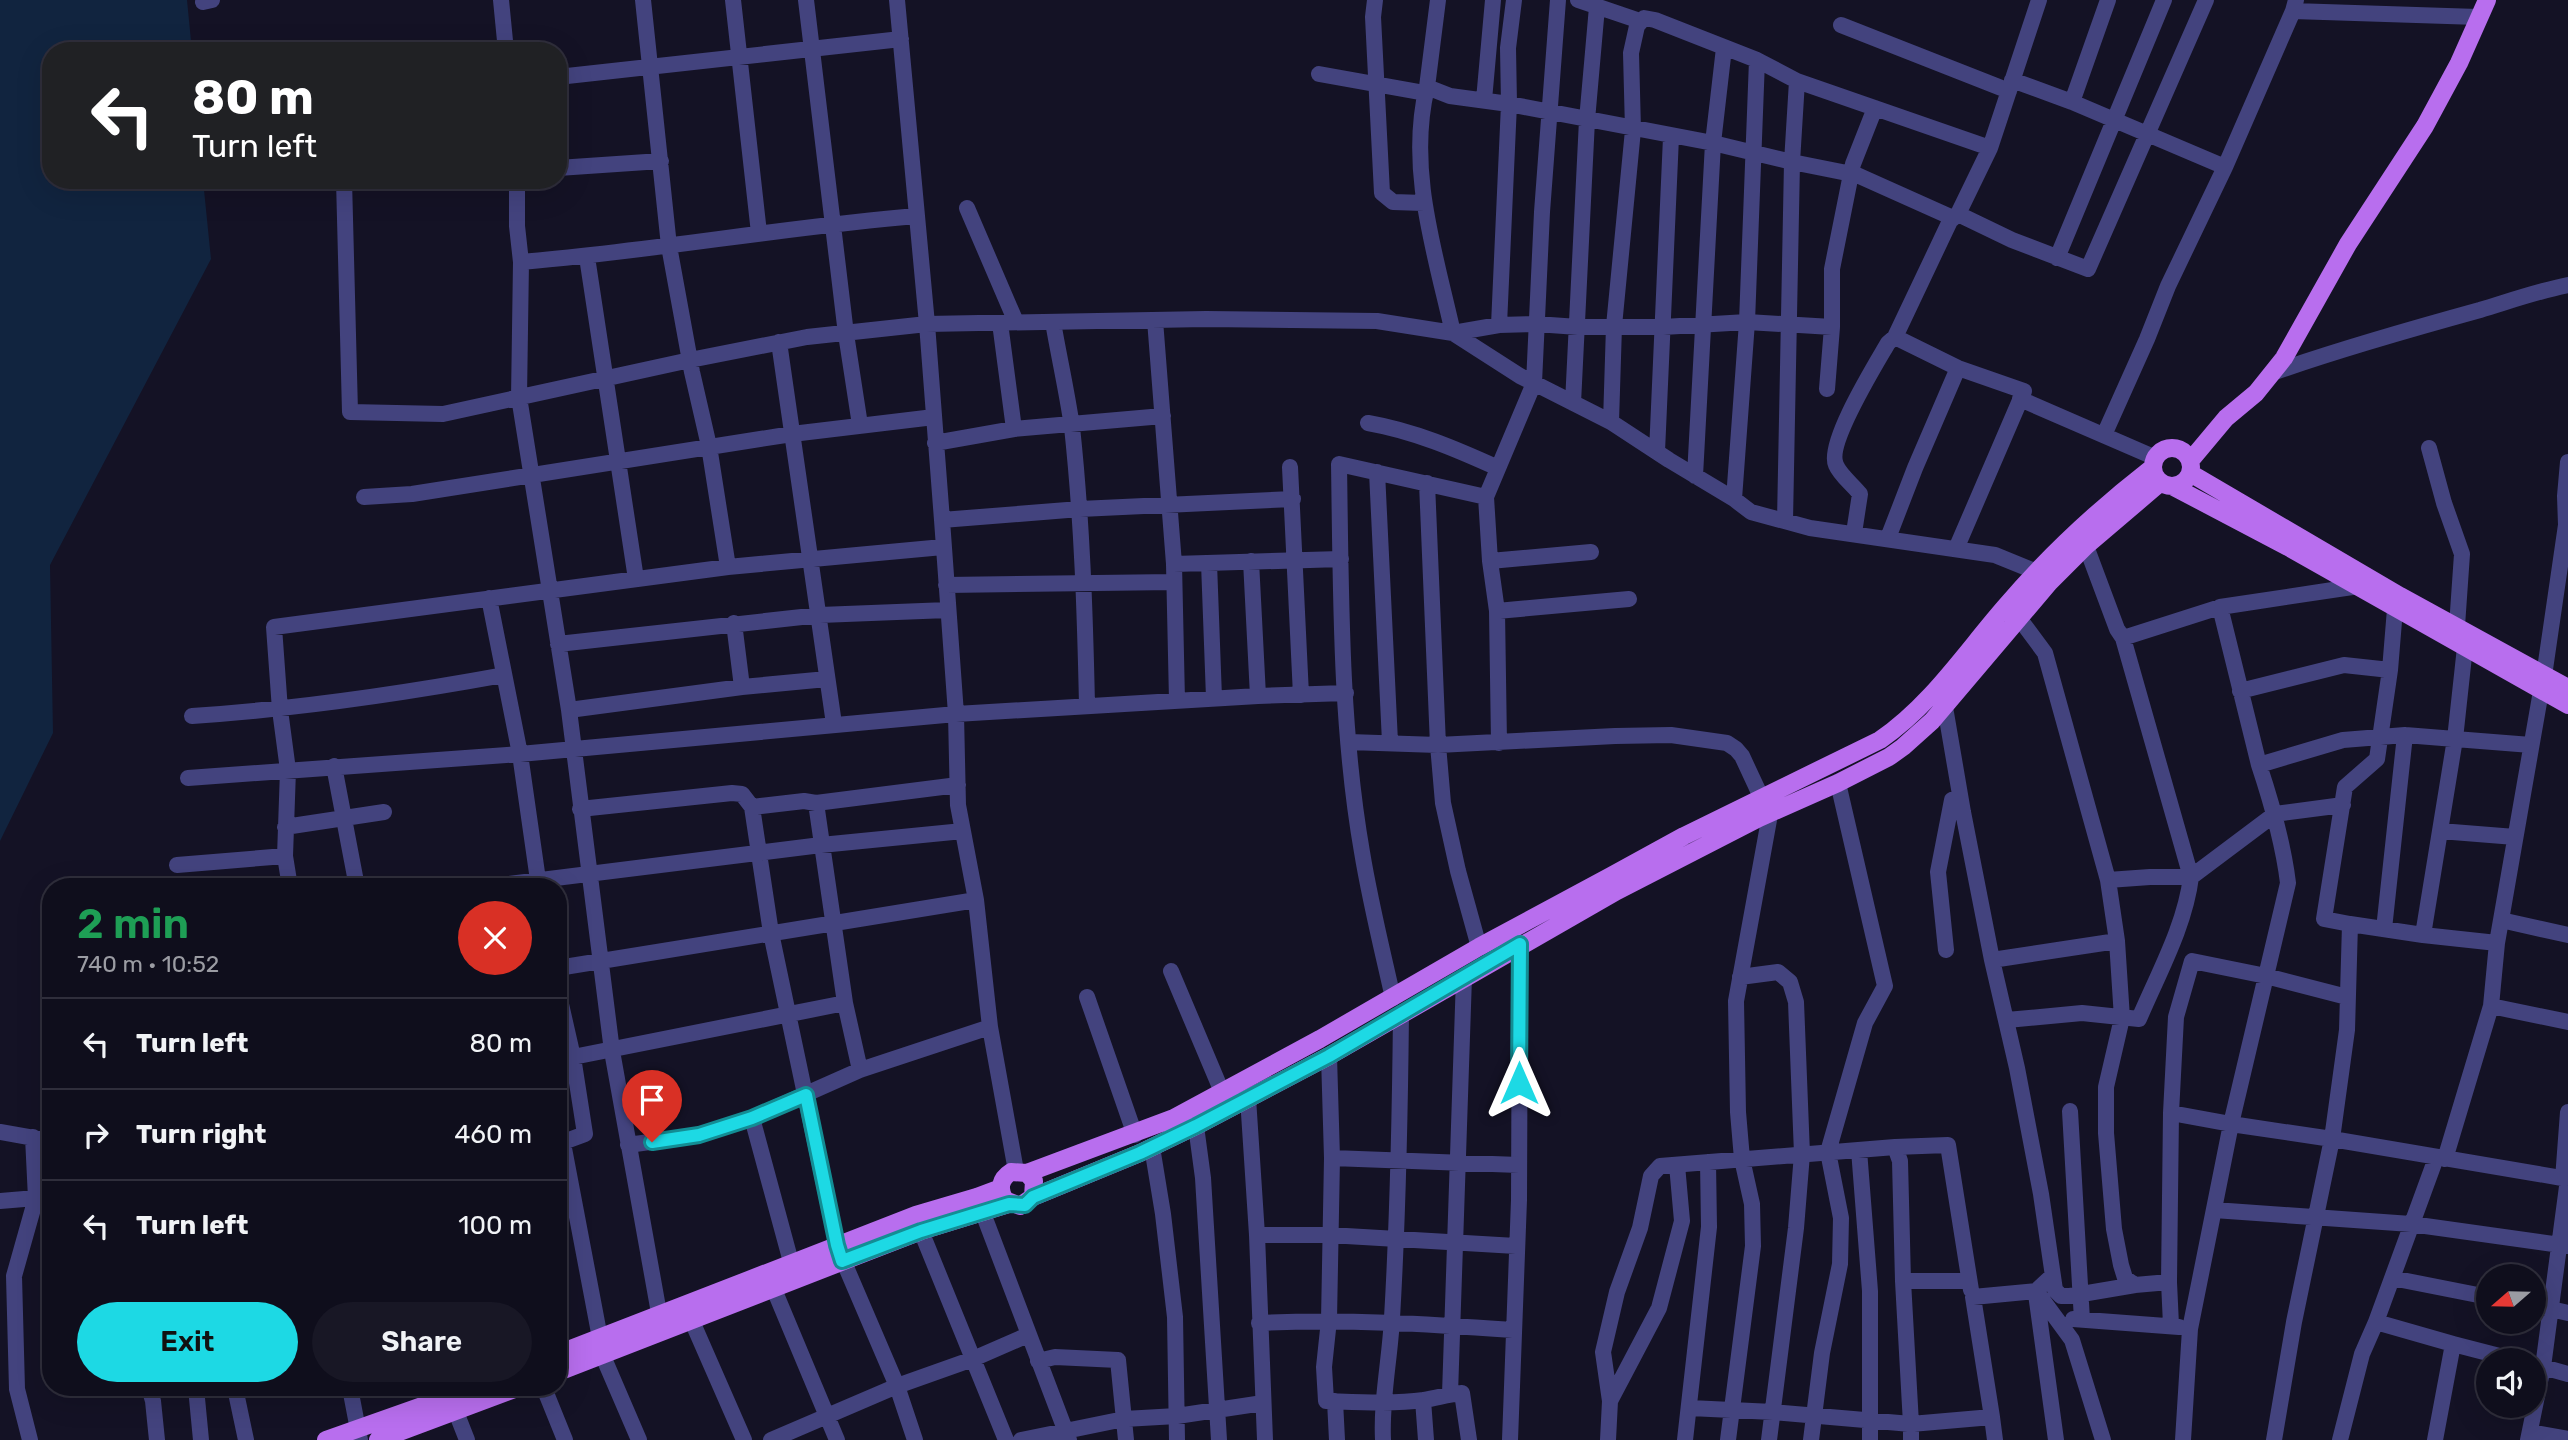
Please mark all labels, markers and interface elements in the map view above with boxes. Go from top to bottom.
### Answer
text: 80 m [192,68,314,126]
icon: left [77,70,168,161]
text: Turn left [192,127,317,165]
text: 2 min [77,899,189,949]
button: close [458,901,532,975]
text: 740 m · 10:52 [77,950,219,978]
icon: left [77,1025,115,1063]
text: Turn left [136,1028,248,1059]
text: 80 m [469,1028,532,1059]
position arrow [1482,1046,1556,1120]
pin [622,1070,682,1142]
icon: arrive [633,1081,671,1119]
icon: right [77,1116,115,1154]
text: Turn right [136,1119,266,1150]
text: 460 m [454,1119,532,1150]
icon: left [77,1207,115,1245]
text: Turn left [136,1210,248,1241]
text: 100 m [458,1210,532,1241]
north arrow [2476,1264,2546,1334]
map controls [2476,1264,2546,1418]
button: Exit [77,1302,298,1382]
button: Share [312,1302,532,1382]
button: sound [2476,1348,2546,1418]

